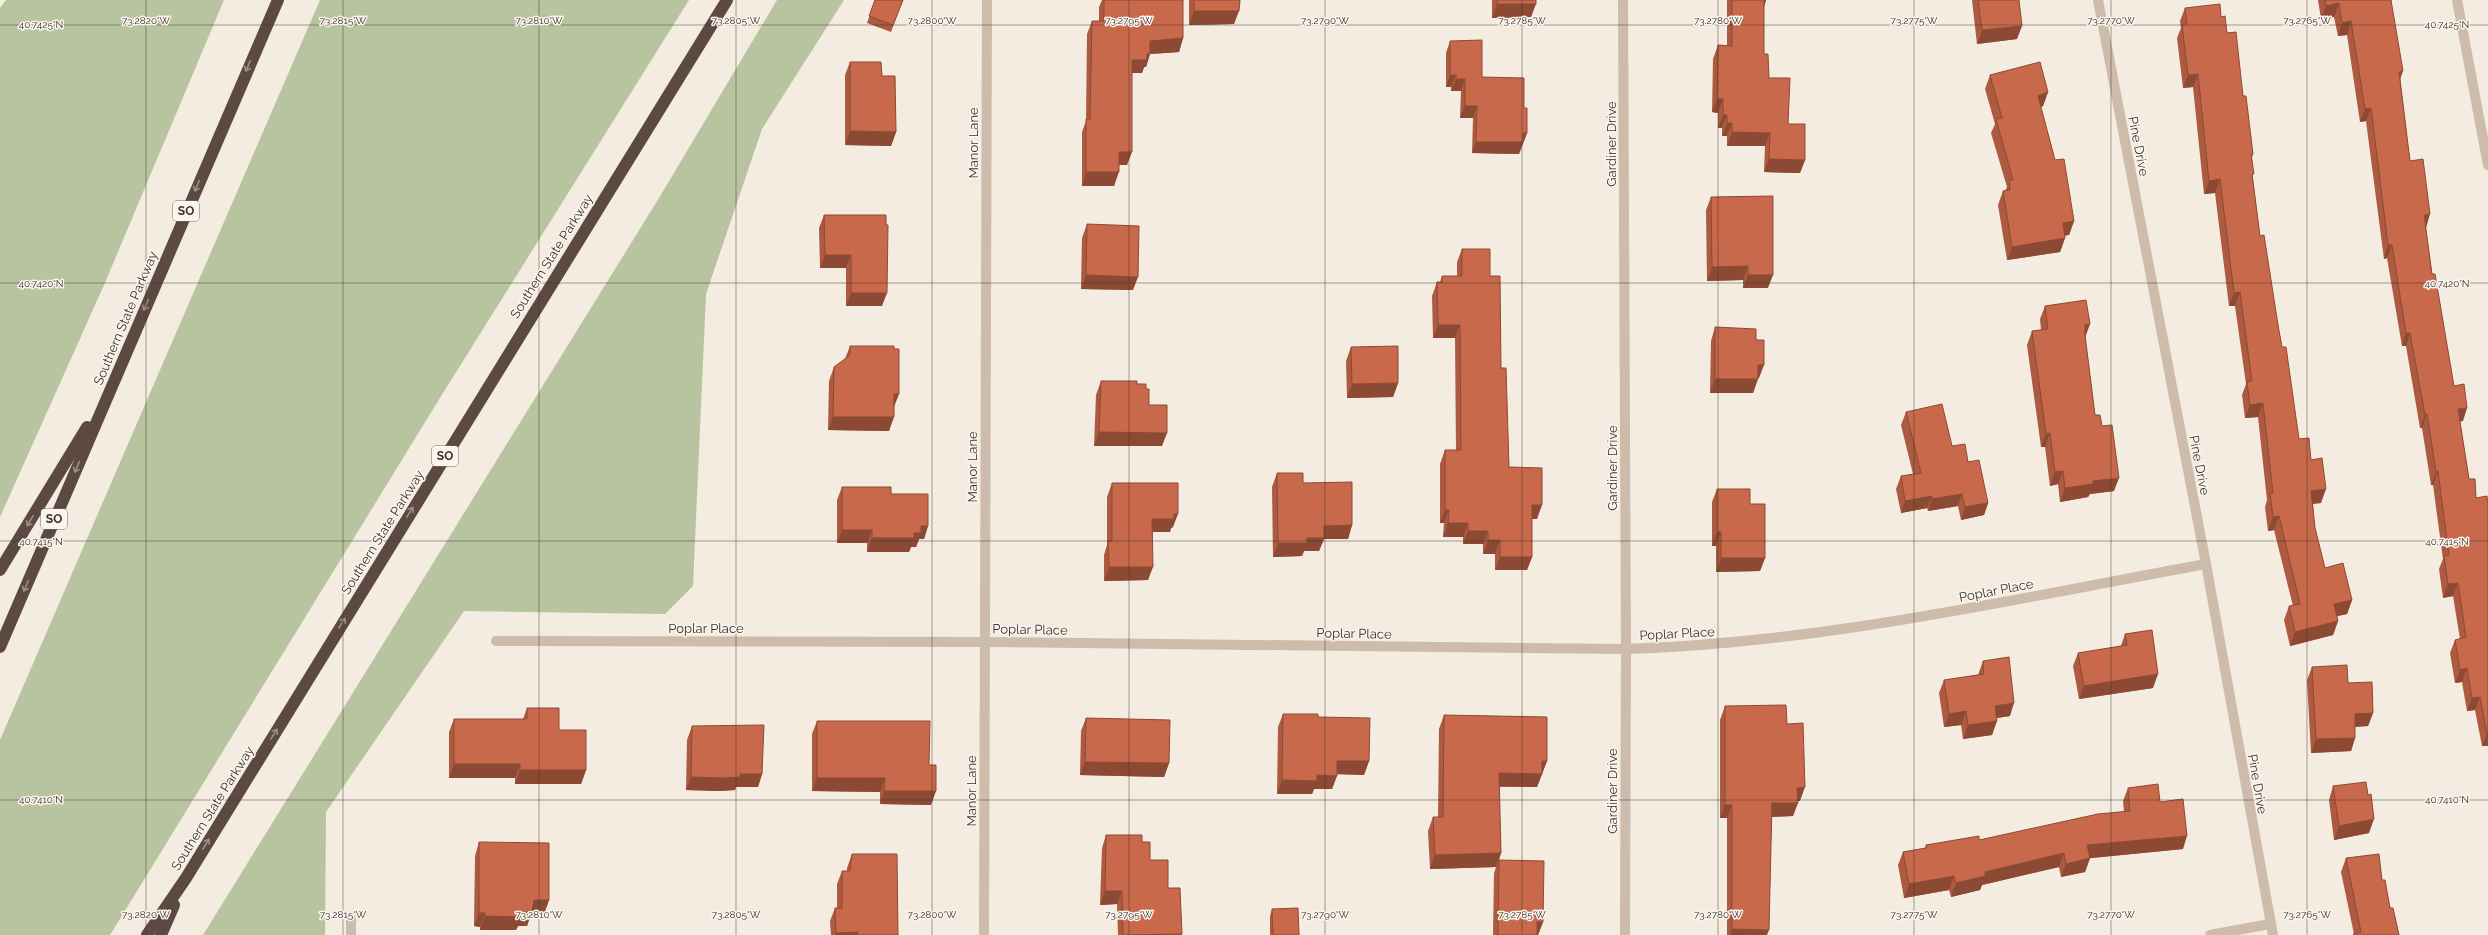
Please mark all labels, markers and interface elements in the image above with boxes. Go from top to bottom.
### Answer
text: 73.2820°W [122,15,171,26]
text: 73.2815°W [320,15,367,26]
text: 73.2810°W [515,15,563,26]
text: 73.2805°W [712,15,761,26]
text: 73.2800°W [908,15,957,26]
text: 73.2795°W [1105,15,1153,26]
text: 73.2790°W [1301,15,1350,26]
text: 73.2785°W [1498,15,1546,26]
text: 73.2780°W [1694,15,1743,26]
text: 73.2775°W [1891,15,1938,26]
text: 73.2770°W [2087,15,2135,26]
text: 73.2765°W [2283,15,2331,26]
text: 40.7425°N [19,19,63,30]
text: 40.7425°N [2425,19,2469,30]
one-way arrow [244,60,251,72]
street label: Gardiner Drive [1604,101,1619,187]
street label: Manor Lane [966,107,981,179]
street label: Pine Drive [2125,115,2152,178]
one-way arrow [193,179,200,191]
street label: Southern State Parkway [507,191,596,321]
road number: SO [173,201,199,221]
street label: Southern State Parkway [91,249,160,387]
text: 40.7420°N [18,278,64,289]
text: 40.7420°N [2424,278,2470,289]
one-way arrow [142,299,149,311]
street label: Gardiner Drive [1605,425,1620,511]
street label: Manor Lane [965,431,980,503]
street label: Pine Drive [2186,434,2213,497]
road number: SO [432,446,458,466]
one-way arrow [73,460,80,472]
street label: Southern State Parkway [338,467,427,597]
one-way arrow [407,506,415,518]
road number: SO [41,509,67,529]
one-way arrow [26,515,34,526]
text: 40.7415°N [19,536,63,547]
text: 40.7415°N [2425,536,2469,547]
street label: Poplar Place [1958,576,2035,605]
one-way arrow [22,580,29,592]
one-way arrow [339,617,347,629]
street label: Poplar Place [668,621,744,636]
street label: Poplar Place [992,621,1068,638]
street label: Poplar Place [1639,624,1715,643]
street label: Poplar Place [1316,625,1392,642]
one-way arrow [271,728,279,740]
street label: Southern State Parkway [168,743,257,873]
street label: Gardiner Drive [1605,748,1620,834]
street label: Pine Drive [2245,753,2270,816]
street label: Manor Lane [964,755,979,827]
text: 40.7410°N [19,794,63,805]
text: 40.7410°N [2425,794,2469,805]
one-way arrow [203,838,211,850]
text: 73.2820°W [122,909,171,920]
text: 73.2815°W [320,909,367,920]
text: 73.2810°W [515,909,563,920]
text: 73.2805°W [712,909,761,920]
text: 73.2800°W [908,909,957,920]
text: 73.2795°W [1105,909,1153,920]
text: 73.2790°W [1301,909,1350,920]
text: 73.2785°W [1498,909,1546,920]
text: 73.2780°W [1694,909,1743,920]
text: 73.2775°W [1891,909,1938,920]
text: 73.2770°W [2087,909,2135,920]
text: 73.2765°W [2283,909,2331,920]

